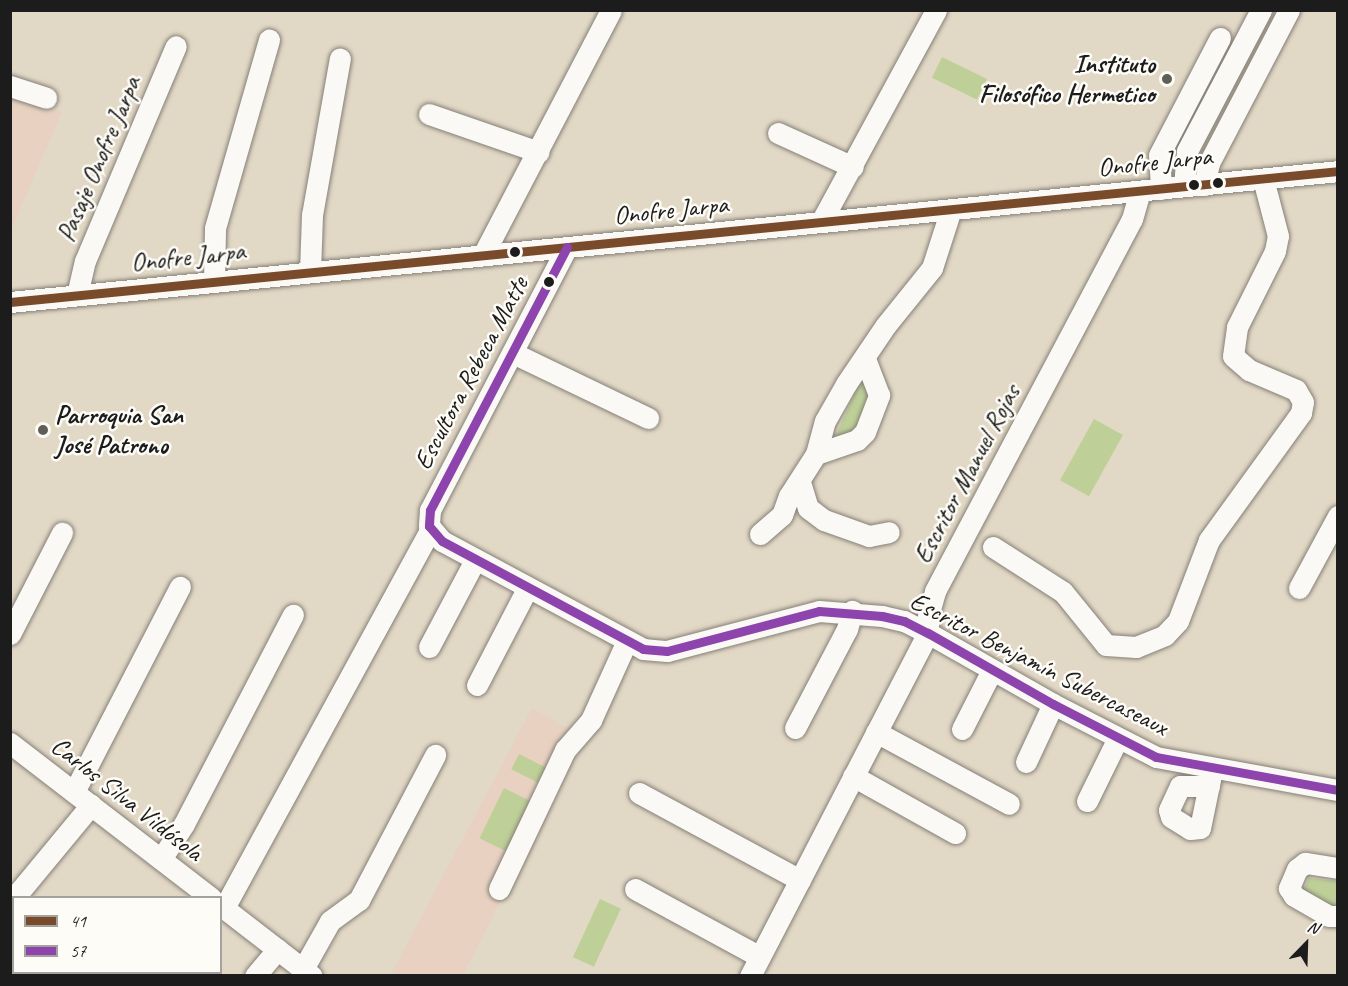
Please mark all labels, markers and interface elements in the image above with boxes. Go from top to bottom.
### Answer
place label: Instituto Filosófico Hermetico [978,48,1155,110]
street label: Pasaje Onofre Jarpa [50,72,148,246]
marker: Instituto Filosófico Hermetico [1160,72,1174,86]
street label: Onofre Jarpa [1097,141,1213,183]
unlabelled marker [1212,177,1224,189]
unlabelled marker [1188,179,1200,191]
street label: Onofre Jarpa [613,189,729,231]
street label: Onofre Jarpa [130,236,246,278]
unlabelled marker [509,246,521,258]
street label: Escultora Rebeca Matte [407,271,535,475]
unlabelled marker [543,276,555,288]
street label: Escritor Manuel Rojas [907,380,1027,568]
place label: Parroquia San José Patrono [55,399,183,460]
marker: Parroquia San José Patrono [36,423,50,437]
street label: Escritor Benjamín Subercaseaux [906,586,1172,742]
street label: Carlos Silva Vildósola [45,730,209,868]
legend [12,896,222,974]
text: 41 [70,910,86,932]
north arrow [1276,914,1336,974]
text: N [1305,916,1321,939]
text: 57 [70,940,86,962]

